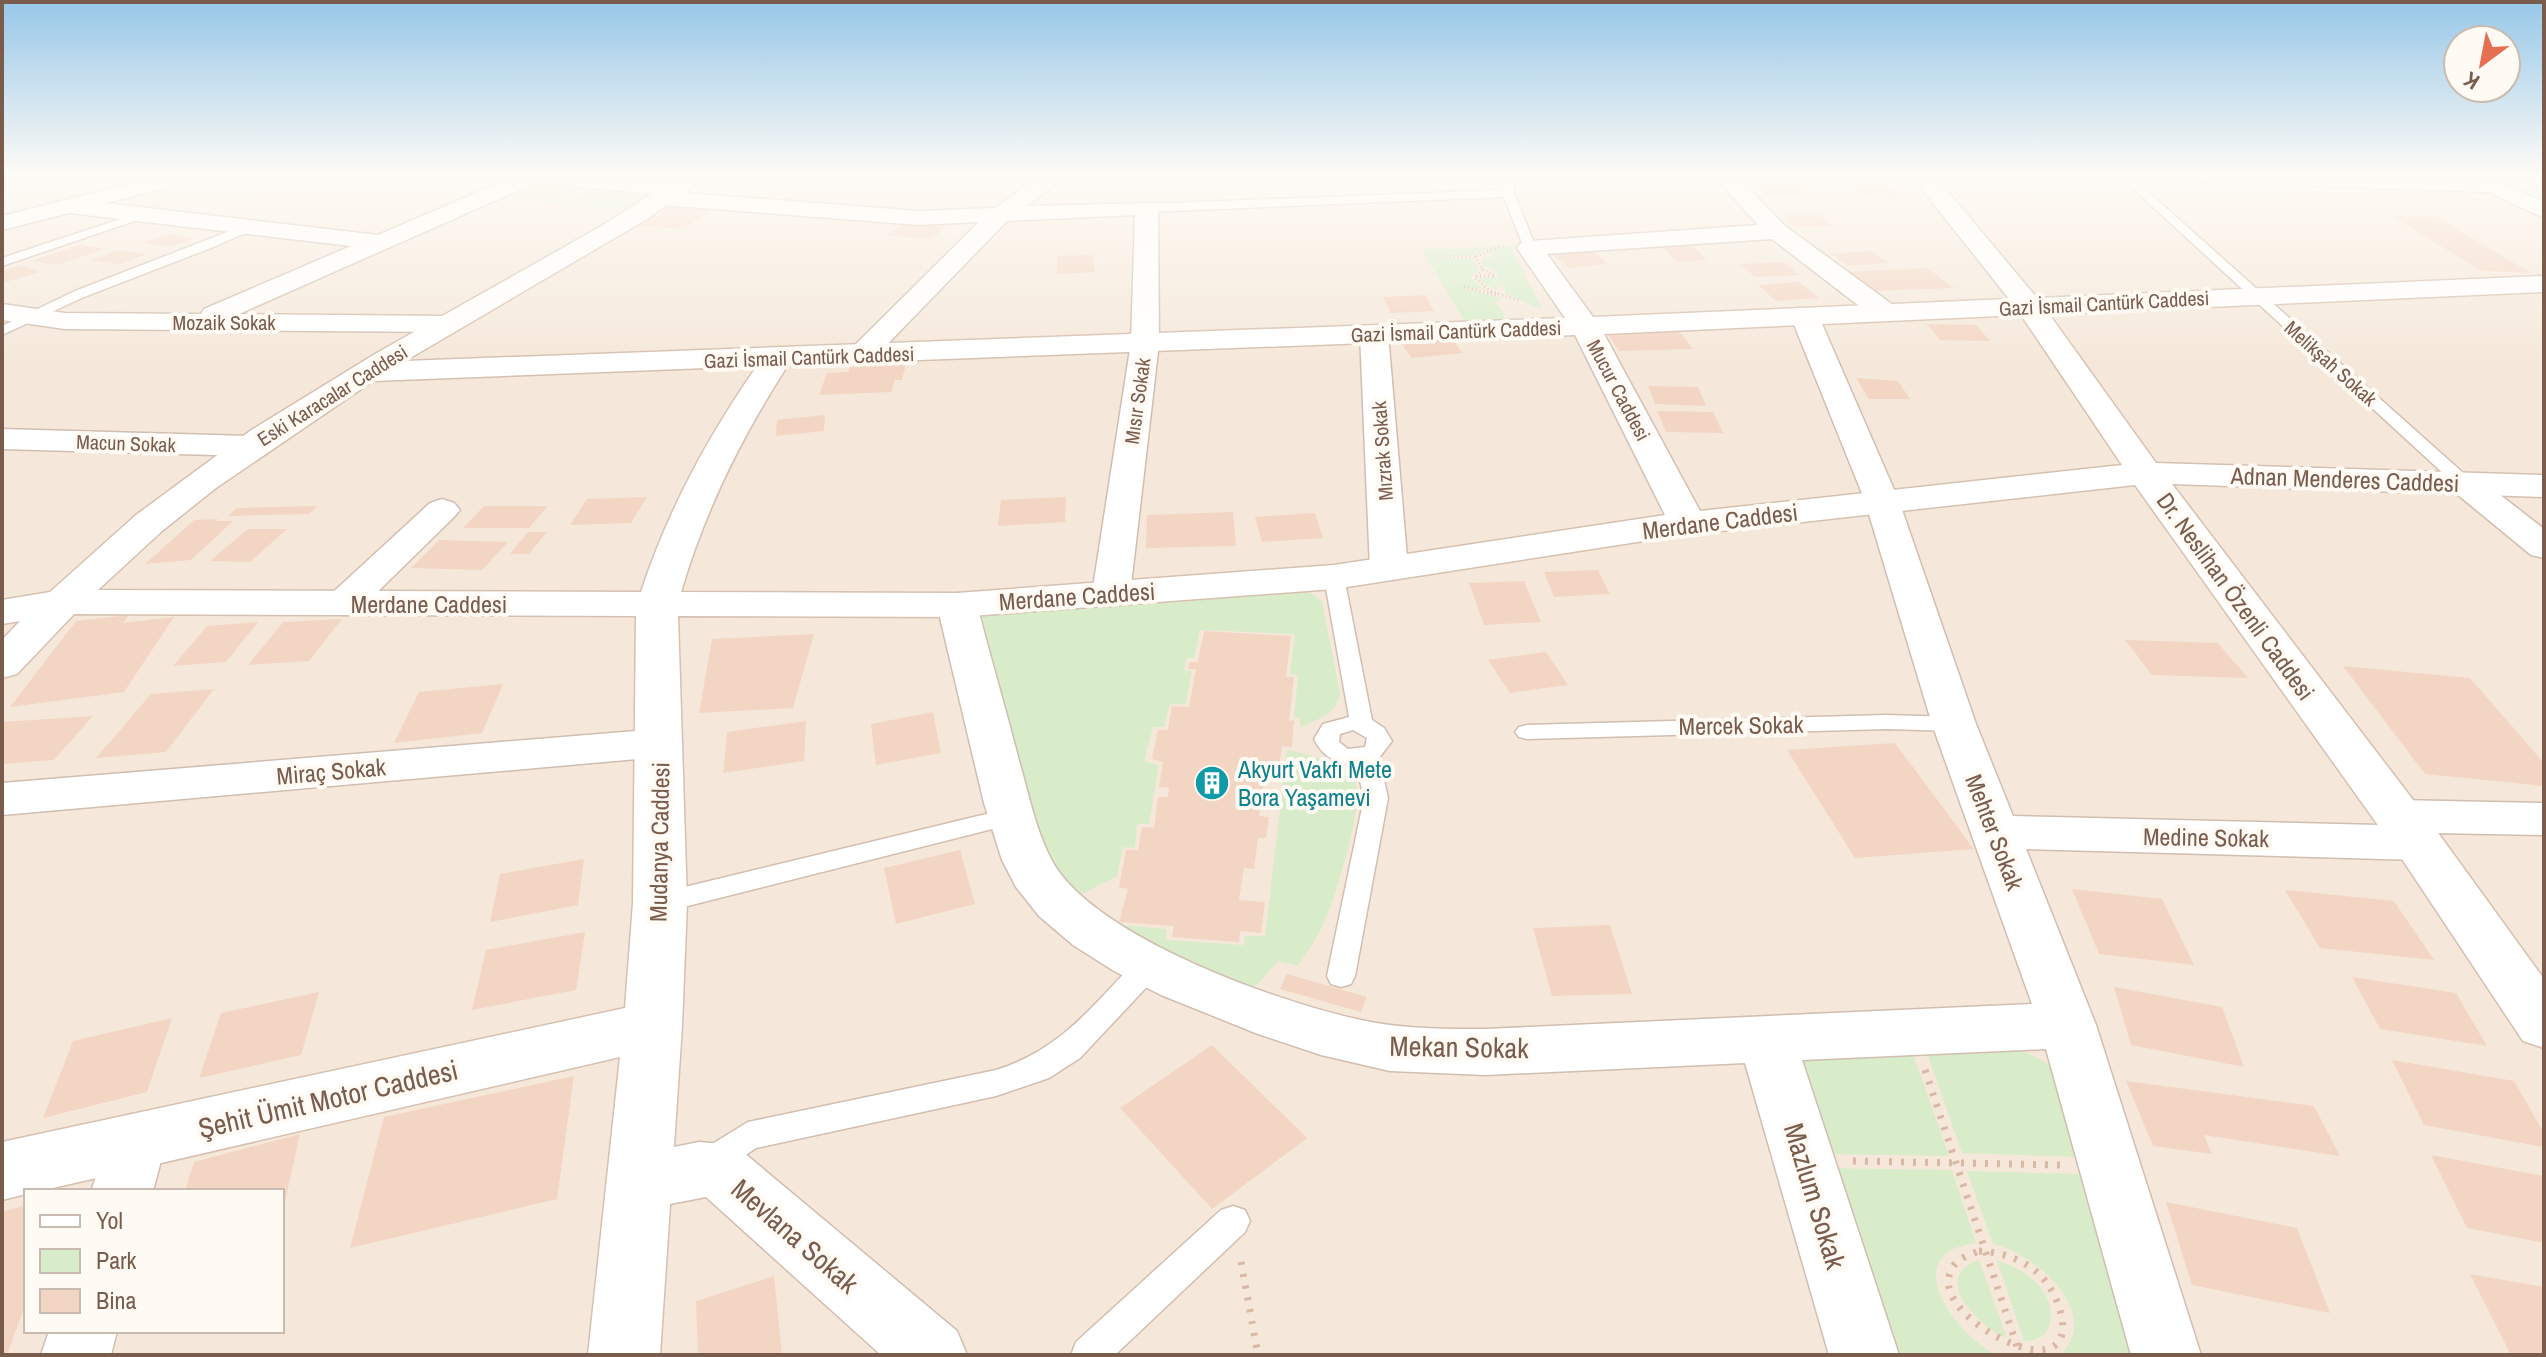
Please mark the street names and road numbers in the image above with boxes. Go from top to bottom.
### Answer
street label: Gazi İsmail Cantürk Caddesi [1998,284,2210,322]
street label: Mozaik Sokak [173,309,276,336]
street label: Gazi İsmail Cantürk Caddesi [1350,314,1562,348]
street label: Melikşah Sokak [2279,314,2384,412]
street label: Mucur Caddesi [1581,335,1657,445]
street label: Eski Karacalar Caddesi [252,338,412,452]
street label: Gazi İsmail Cantürk Caddesi [703,340,915,374]
street label: Mısır Sokak [1118,355,1157,446]
street label: Mızrak Sokak [1365,400,1399,501]
street label: Macun Sokak [76,428,177,458]
street label: Adnan Menderes Caddesi [2229,459,2460,499]
street label: Dr. Neslihan Özenli Caddesi [2150,486,2322,706]
street label: Merdane Caddesi [1640,496,1800,546]
street label: Merdane Caddesi [998,575,1156,617]
street label: Merdane Caddesi [351,588,507,620]
street label: Mercek Sokak [1678,708,1804,742]
street label: Miraç Sokak [275,750,387,792]
street label: Mudanya Caddesi [642,762,676,922]
street label: Mehter Sokak [1958,770,2032,895]
street label: Medine Sokak [2143,820,2269,854]
street label: Mekan Sokak [1389,1027,1529,1067]
street label: Şehit Ümit Motor Caddesi [194,1051,462,1147]
street label: Mazlum Sokak [1775,1118,1855,1274]
street label: Mevlana Sokak [723,1170,867,1302]

